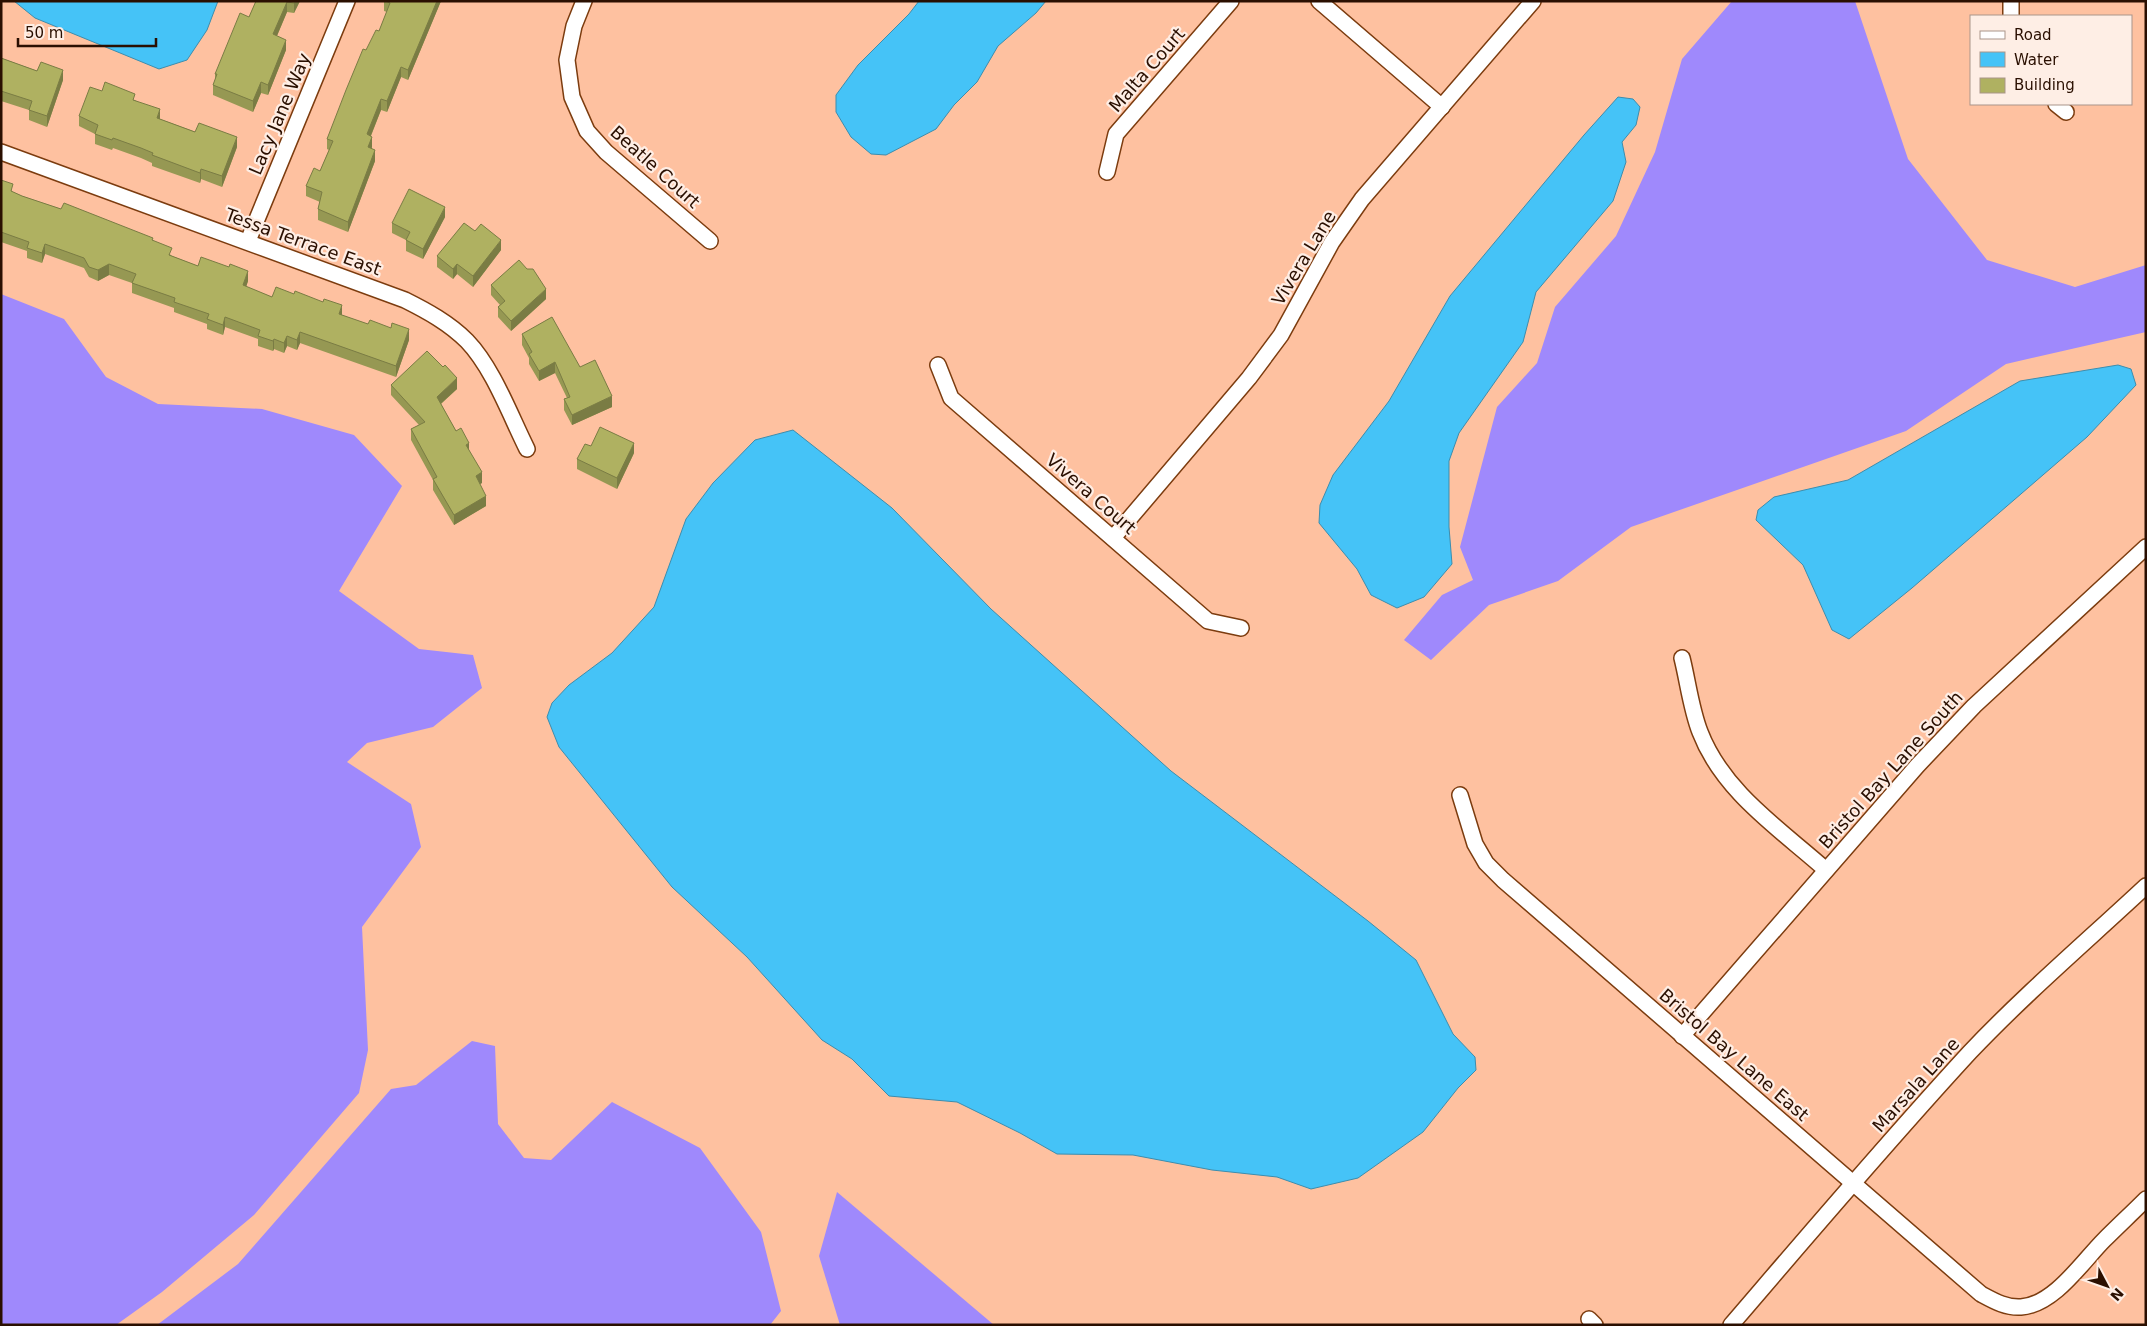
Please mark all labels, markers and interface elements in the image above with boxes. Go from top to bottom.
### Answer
scale bar [18,15,155,47]
legend [1970,15,2132,105]
street label: Malta Court [1104,23,1189,116]
text: 50 m [25,24,63,42]
text: Road [2014,26,2052,44]
street label: Lacy Jane Way [244,49,315,178]
text: Water [2014,51,2059,69]
text: Building [2014,76,2075,94]
street label: Beatle Court [606,121,704,212]
street label: Tessa Terrace East [221,203,384,280]
street label: Vivera Lane [1267,207,1340,309]
street label: Vivera Court [1042,449,1141,538]
street label: Bristol Bay Lane South [1814,687,1967,853]
street label: Bristol Bay Lane East [1655,984,1813,1125]
street label: Marsala Lane [1868,1033,1963,1136]
north arrow [2082,1261,2132,1311]
text: N [2107,1285,2127,1304]

